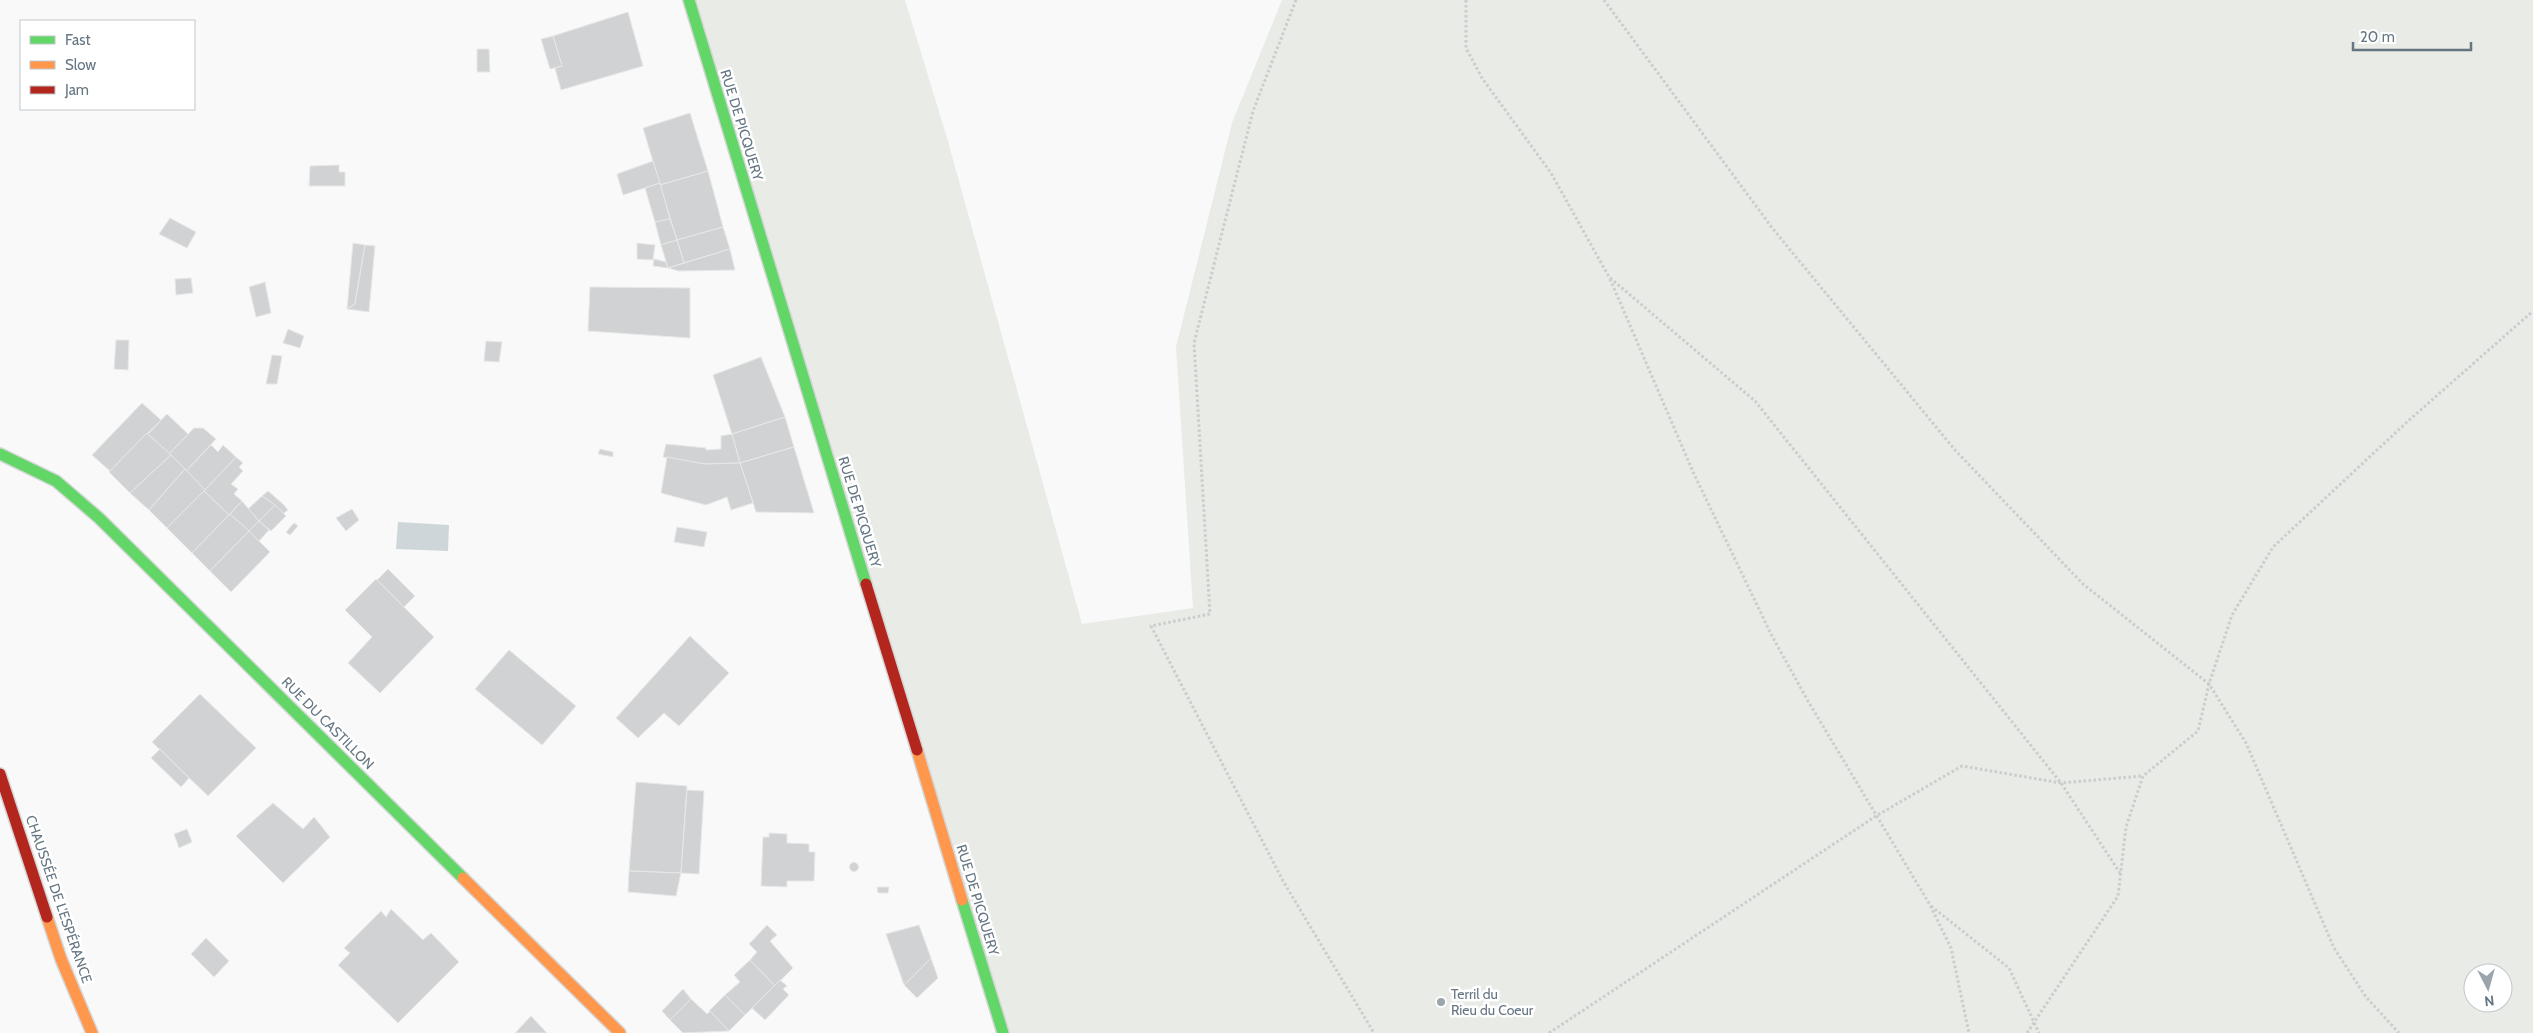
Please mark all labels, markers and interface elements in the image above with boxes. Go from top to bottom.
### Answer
legend [20,20,195,110]
scale bar [2353,20,2470,52]
text: 20 m [2360,28,2395,46]
text: Fast [65,31,90,49]
text: Slow [65,56,96,74]
street label: RUE DE PICQUERY [717,67,768,184]
text: Jam [64,81,89,99]
street label: RUE DE PICQUERY [835,454,886,571]
street label: RUE DU CASTILLON [278,673,378,773]
street label: CHAUSSÉE DE L'ESPÉRANCE [22,813,96,986]
street label: RUE DE PICQUERY [953,842,1004,959]
north arrow [2463,963,2513,1013]
place label: Terril du Rieu du Coeur [1451,985,1534,1019]
text: N [2483,991,2495,1010]
marker: Terril du Rieu du Coeur [1435,996,1447,1008]

